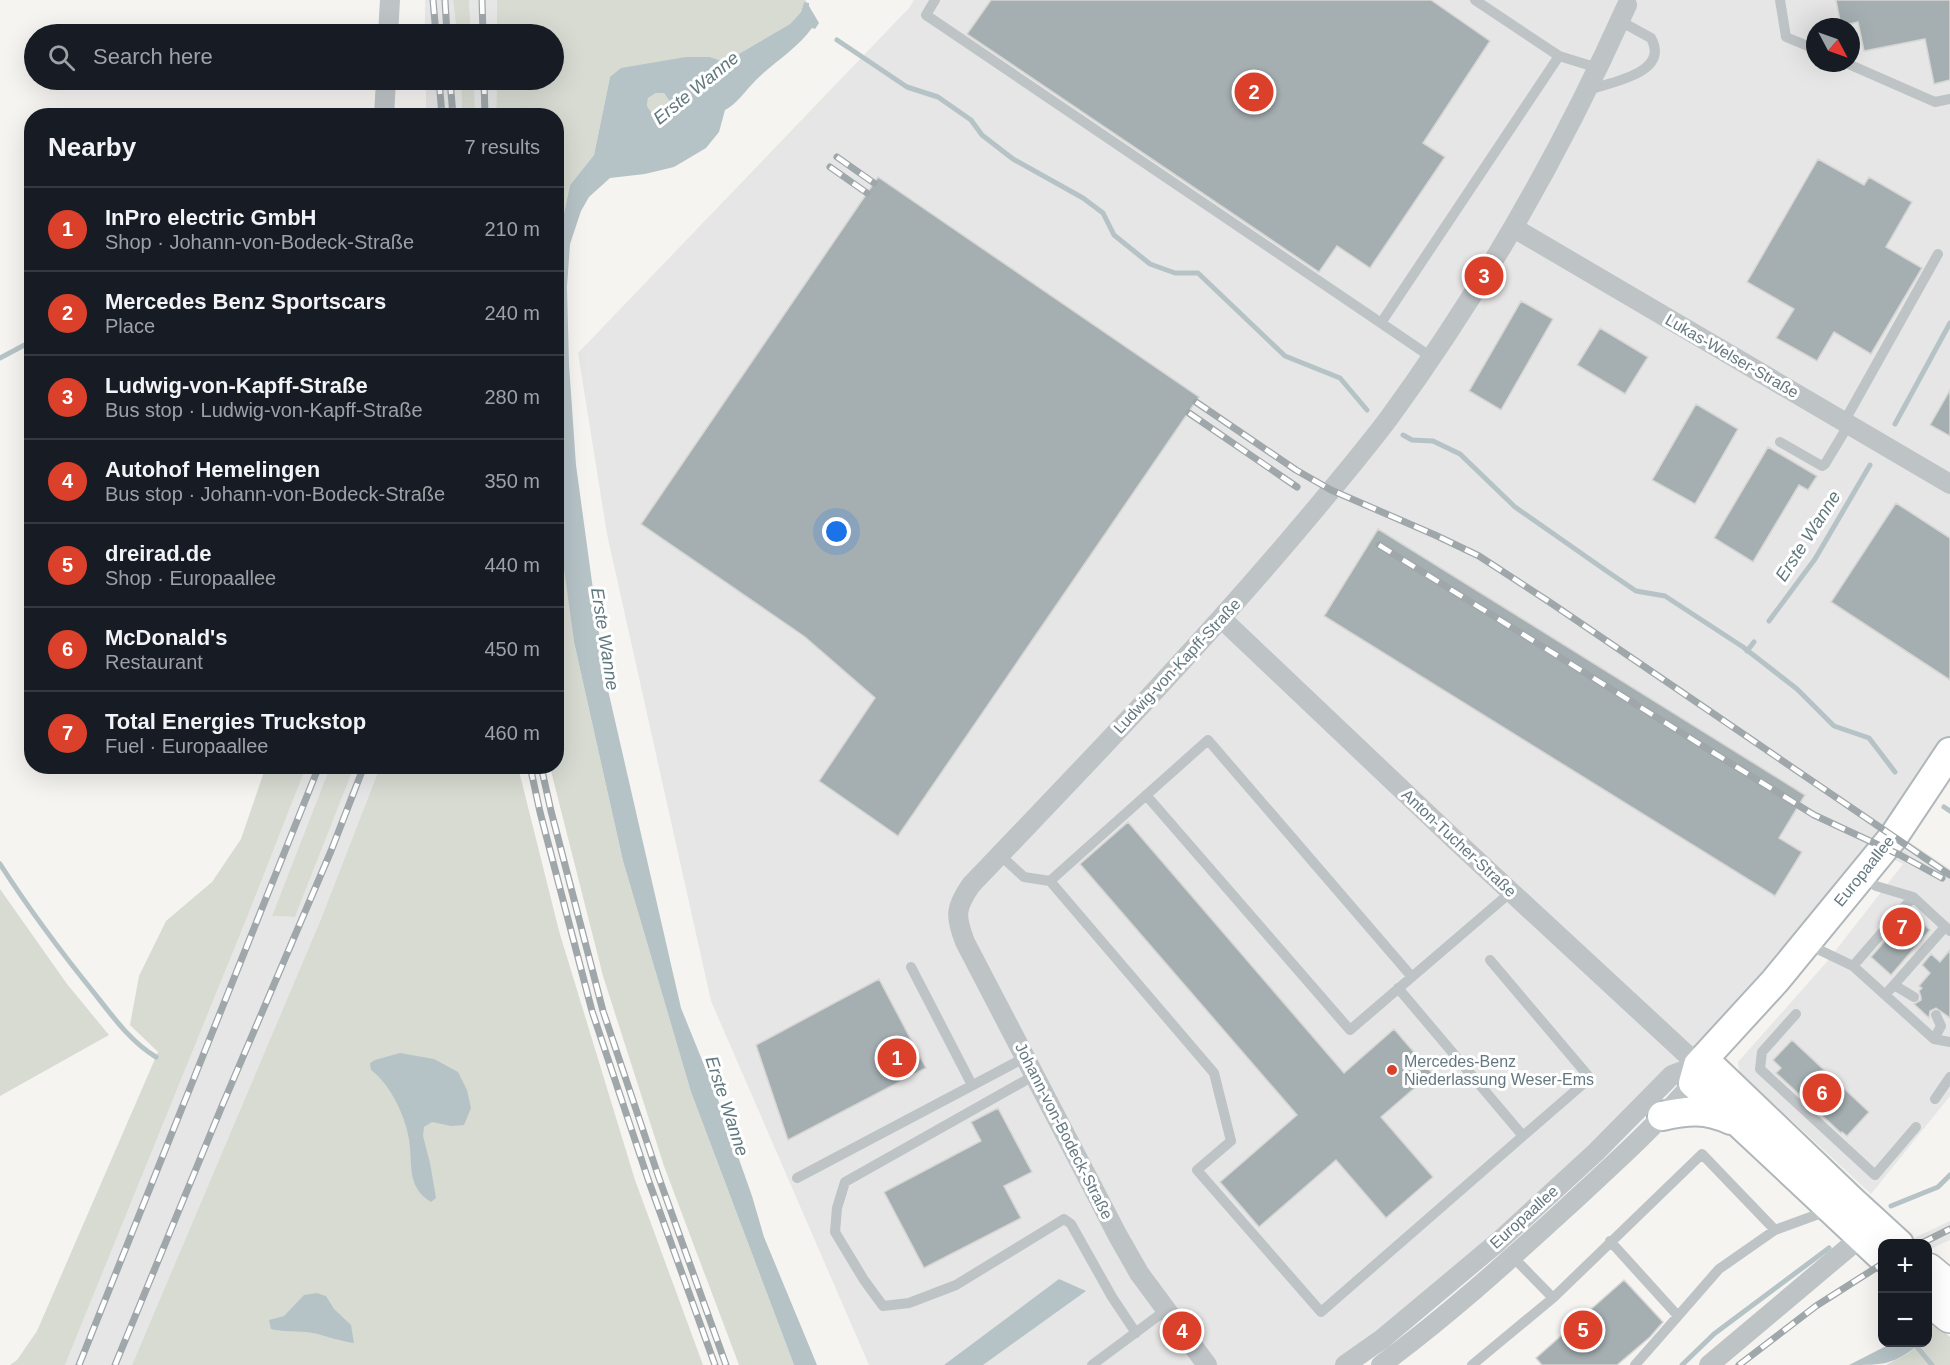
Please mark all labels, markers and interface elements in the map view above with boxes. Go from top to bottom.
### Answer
north arrow [1806,18,1860,72]
search box [24,24,564,90]
icon: search [45,41,78,74]
text: Search here [93,44,213,69]
water label: Erste Wanne [649,48,743,128]
pin: 2 [1234,70,1274,115]
text: Nearby [48,132,136,162]
text: 7 results [464,136,540,158]
text: InPro electric GmbH [105,205,317,230]
text: 1 [62,218,73,240]
text: 210 m [484,218,540,240]
text: Shop · Johann-von-Bodeck-Straße [105,231,414,253]
pin: 3 [1464,254,1504,298]
text: Mercedes Benz Sportscars [105,289,386,314]
text: 2 [62,302,73,324]
text: 240 m [484,302,540,324]
street label: Lukas-Welser-Straße [1662,311,1802,401]
text: Place [105,315,155,337]
text: Ludwig-von-Kapff-Straße [105,373,368,398]
text: 3 [62,386,73,408]
text: 280 m [484,386,540,408]
text: Bus stop · Ludwig-von-Kapff-Straße [105,399,423,421]
text: Autohof Hemelingen [105,457,320,482]
text: 4 [62,470,73,492]
text: 350 m [484,470,540,492]
text: Bus stop · Johann-von-Bodeck-Straße [105,483,445,505]
water label: Erste Wanne [1771,487,1845,585]
your location [822,517,851,546]
text: dreirad.de [105,541,211,566]
text: 5 [62,554,73,576]
text: 440 m [484,554,540,576]
text: Shop · Europaallee [105,567,276,589]
water label: Erste Wanne [587,586,623,692]
street label: Ludwig-von-Kapff-Straße [1110,595,1244,737]
text: McDonald's [105,625,228,650]
text: 6 [62,638,73,660]
text: 450 m [484,638,540,660]
text: Restaurant [105,651,203,673]
text: Total Energies Truckstop [105,709,366,734]
text: 7 [62,722,73,744]
text: 460 m [484,722,540,744]
text: Fuel · Europaallee [105,735,268,757]
street label: Anton-Tucher-Straße [1398,786,1520,900]
street label: Europaallee [1831,832,1898,910]
pin: 7 [1882,904,1922,950]
pin: 1 [878,1036,916,1080]
street label: Johann-von-Bodeck-Straße [1012,1040,1116,1222]
place label: Mercedes-Benz Niederlassung Weser-Ems [1404,1053,1594,1088]
water label: Erste Wanne [701,1054,753,1158]
marker: Mercedes-Benz Niederlassung Weser-Ems [1385,1063,1399,1077]
pin: 6 [1802,1070,1842,1116]
street label: Europaallee [1487,1182,1561,1252]
map controls [1878,1239,1932,1347]
button: + [1878,1239,1932,1293]
button: − [1878,1293,1932,1347]
pin: 4 [1162,1308,1202,1354]
pin: 5 [1564,1308,1602,1352]

